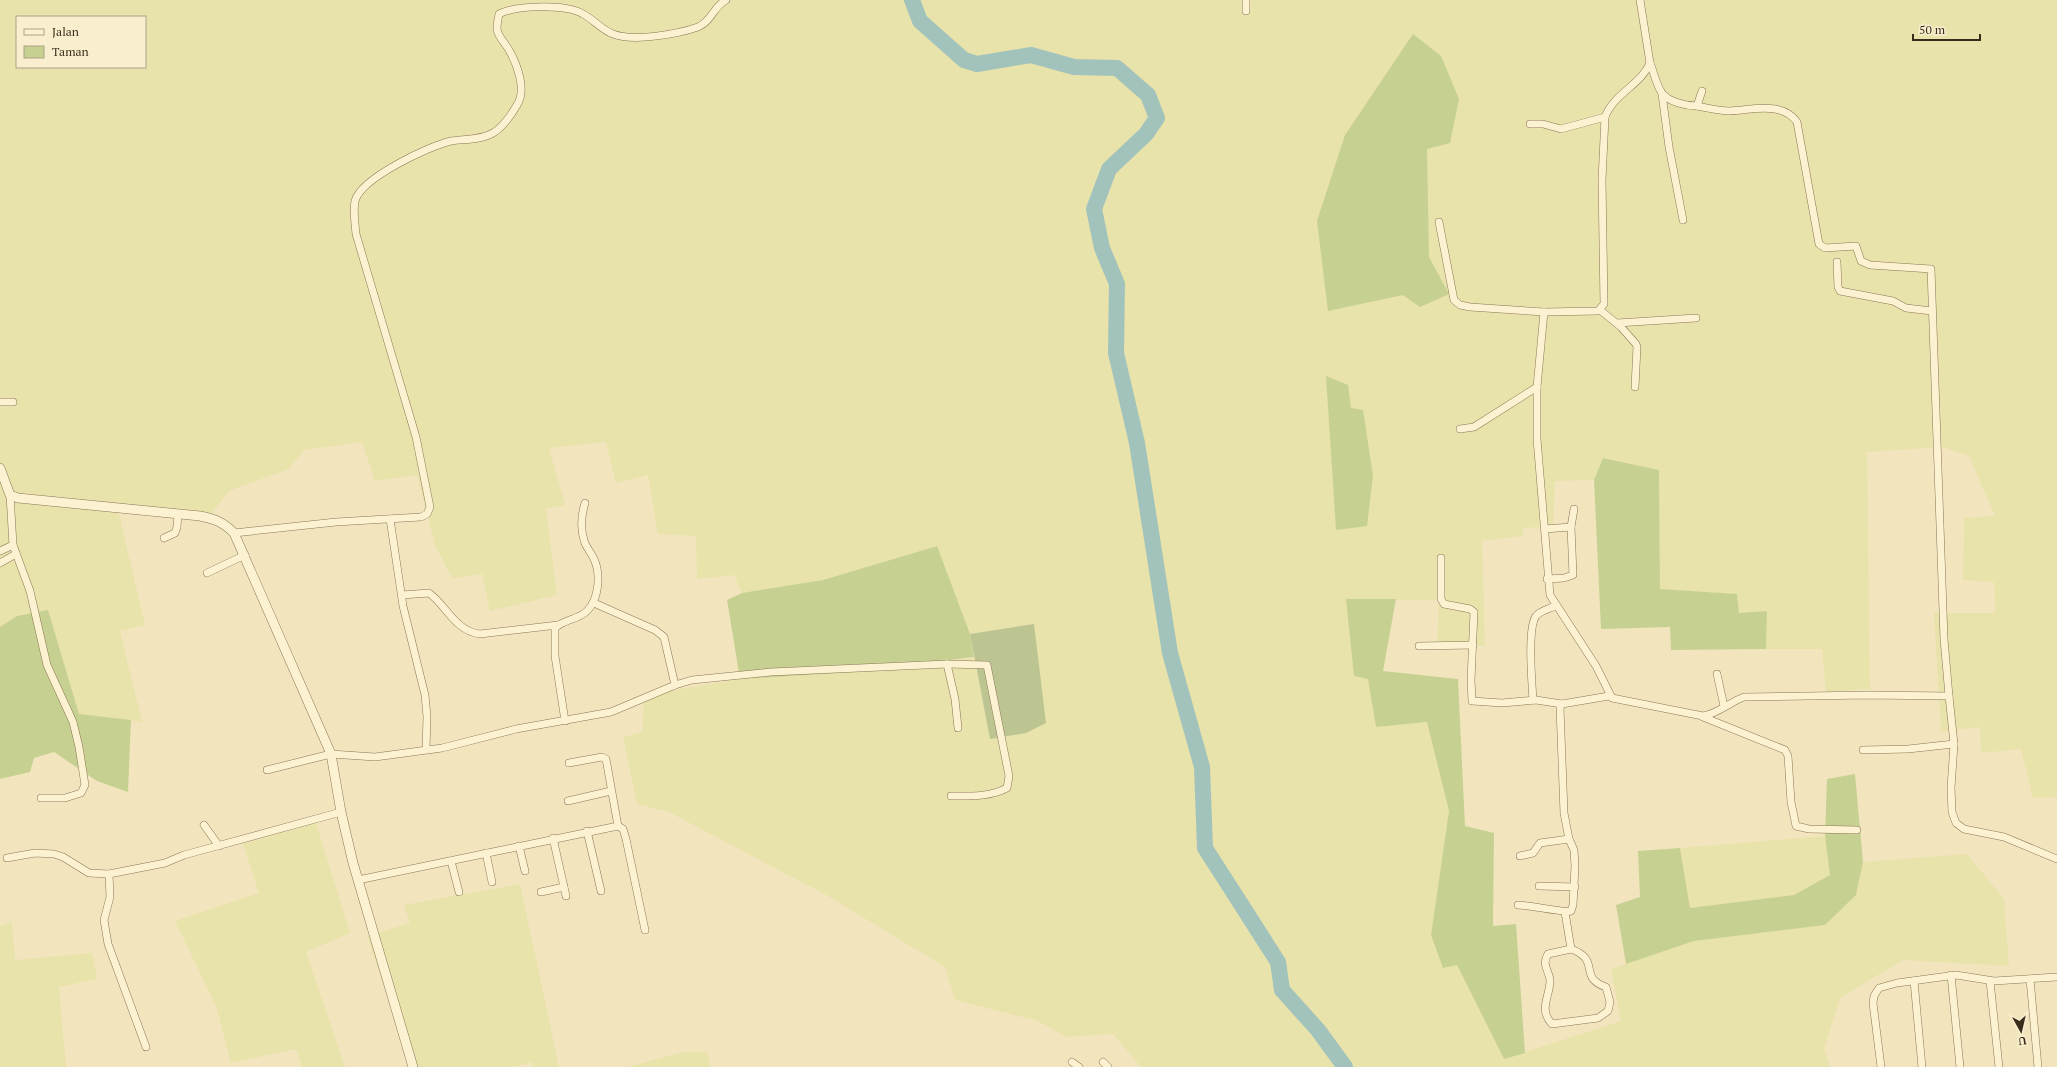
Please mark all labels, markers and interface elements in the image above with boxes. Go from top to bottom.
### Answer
legend [16,16,146,68]
scale bar [1913,16,1980,42]
text: 50 m [1919,22,1946,37]
text: Jalan [52,24,79,39]
text: Taman [52,44,89,59]
north arrow [2001,1011,2041,1051]
text: U [2017,1033,2027,1048]

